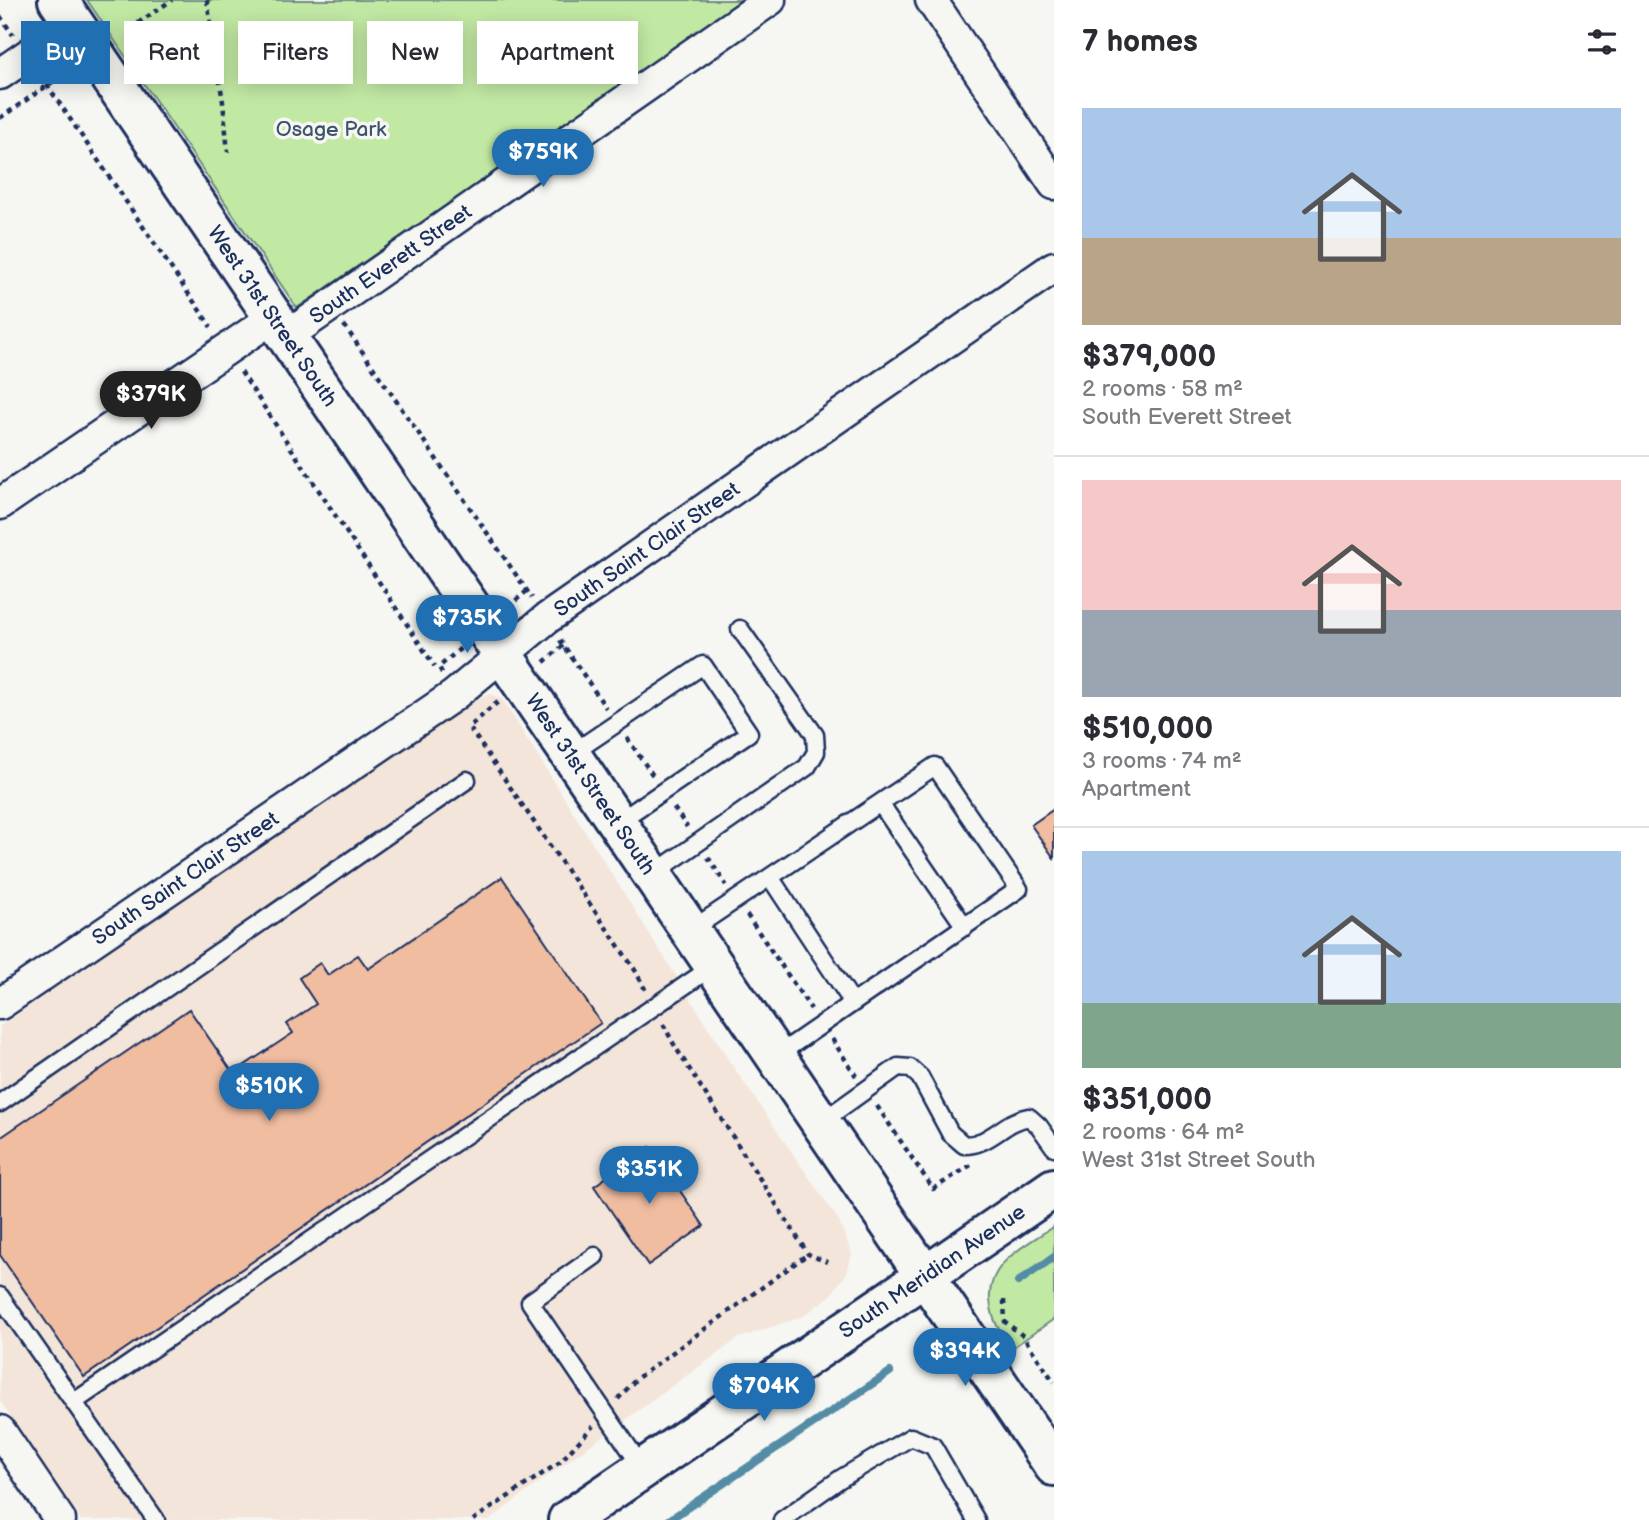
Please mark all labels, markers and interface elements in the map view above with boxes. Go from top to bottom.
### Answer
chip: Buy [21,21,110,84]
chip: Rent [124,21,224,84]
chip: Filters [238,21,353,84]
chip: New [367,21,463,84]
chip: Apartment [477,21,638,84]
icon: filters [1583,23,1621,61]
text: 7 homes [1082,24,1198,60]
park label: Osage Park [276,117,387,142]
pin: $759K [494,130,592,189]
text: $759K [508,138,578,166]
icon: home [1289,154,1415,280]
street label: South Everett Street [305,199,477,329]
street label: West 31st Street South [202,221,343,411]
text: $379,000 [1082,339,1216,375]
pin: $379K [102,372,200,431]
text: 2 rooms · 58 m² [1082,375,1243,403]
text: $379K [116,380,186,408]
text: South Everett Street [1082,403,1292,431]
street label: South Saint Clair Street [549,476,745,622]
icon: home [1289,526,1415,652]
pin: $735K [418,596,516,655]
text: $735K [432,604,502,632]
street label: West 31st Street South [520,689,661,879]
text: $510,000 [1082,711,1213,747]
text: 3 rooms · 74 m² [1082,747,1242,775]
text: Apartment [1082,775,1191,803]
street label: South Saint Clair Street [87,806,284,950]
icon: home [1289,897,1415,1023]
pin: $510K [220,1064,318,1123]
text: $510K [235,1072,303,1100]
text: $351,000 [1082,1082,1212,1118]
text: 2 rooms · 64 m² [1082,1118,1244,1146]
pin: $351K [600,1146,698,1206]
text: West 31st Street South [1082,1146,1315,1174]
text: $351K [615,1155,683,1183]
street label: South Meridian Avenue [834,1199,1030,1344]
pin: $394K [916,1328,1014,1388]
text: $394K [929,1337,1001,1365]
pin: $704K [715,1364,813,1423]
text: $704K [728,1372,800,1400]

